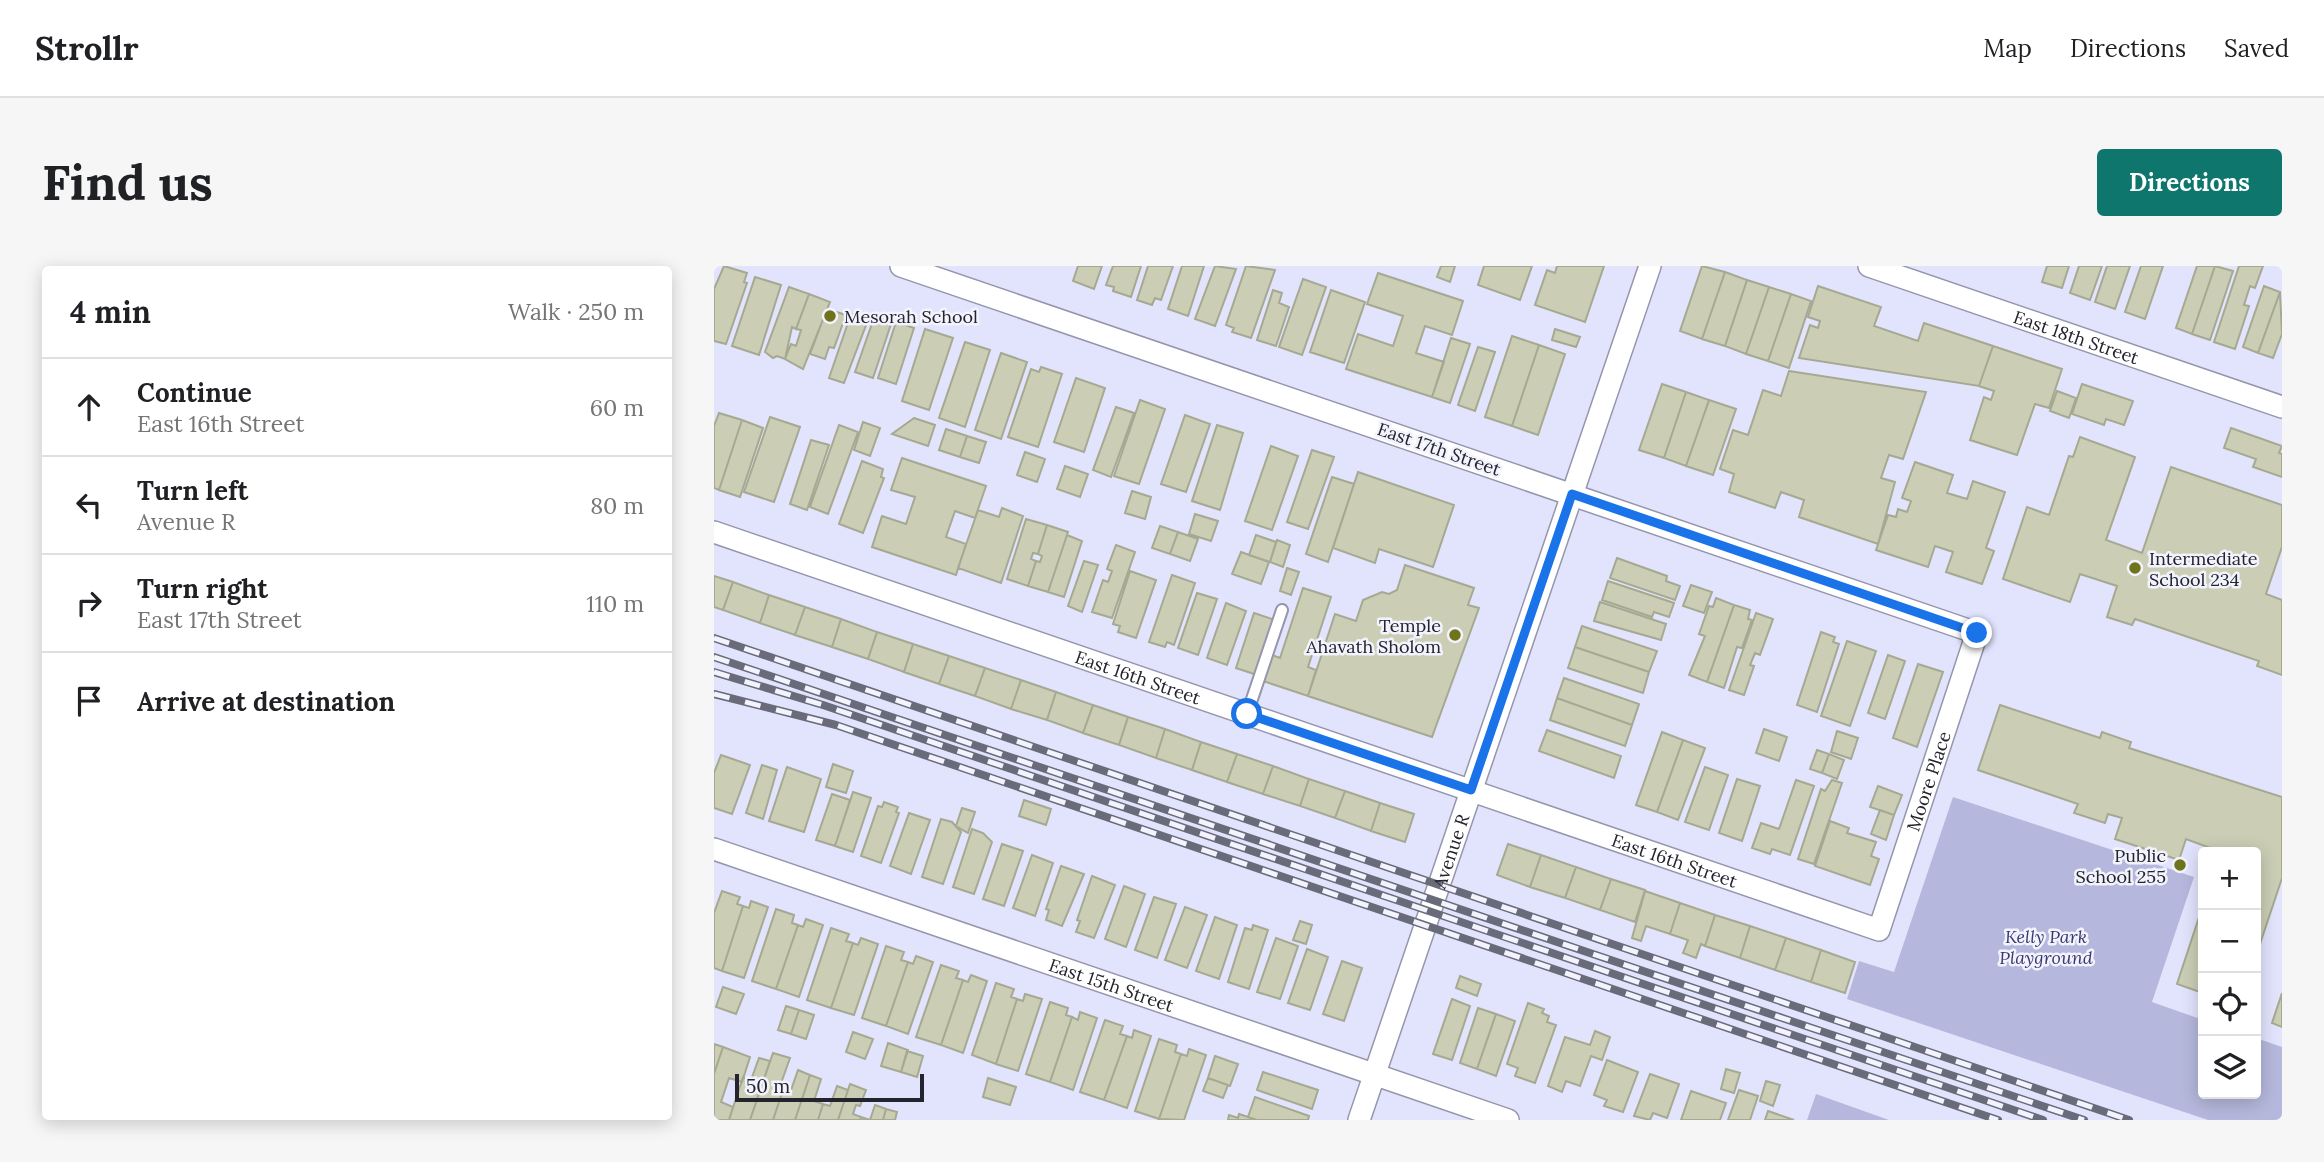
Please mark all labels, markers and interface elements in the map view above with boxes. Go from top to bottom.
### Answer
text: Strollr [35,27,139,69]
text: Map [1983,33,2032,64]
text: Directions [2070,33,2186,64]
text: Saved [2224,33,2289,64]
button: Directions [2097,149,2282,216]
text: Find us [42,151,213,213]
text: 4 min [70,293,151,331]
text: Walk · 250 m [508,297,644,326]
place label: Mesorah School [844,305,978,328]
street label: East 18th Street [2011,305,2142,369]
marker: Mesorah School [822,308,838,324]
text: Continue [137,376,252,409]
icon: ahead [70,388,108,426]
text: 60 m [590,393,644,422]
text: East 16th Street [137,409,304,438]
street label: East 17th Street [1374,417,1504,481]
text: Turn left [137,474,248,507]
icon: left [70,486,108,524]
text: 80 m [590,491,644,520]
text: Avenue R [137,507,236,536]
place label: Intermediate School 234 [2149,547,2258,591]
marker: Intermediate School 234 [2127,560,2143,576]
text: Turn right [137,572,268,605]
icon: right [70,584,108,622]
text: 110 m [586,589,644,618]
text: East 17th Street [137,605,302,634]
place label: Temple Ahavath Sholom [1305,614,1441,658]
route end [1961,617,1992,648]
marker: Temple Ahavath Sholom [1447,627,1463,643]
street label: East 16th Street [1072,645,1204,709]
icon: arrive [70,682,108,720]
text: Arrive at destination [137,685,395,718]
route start [1231,698,1262,729]
street label: Moore Place [1901,728,1955,834]
street label: Avenue R [1427,810,1474,892]
street label: East 16th Street [1609,828,1740,892]
place label: Public School 255 [2075,844,2166,888]
map controls [2198,847,2261,1099]
button: + [2198,847,2261,910]
marker: Public School 255 [2172,857,2188,873]
button: − [2198,910,2261,973]
park label: Kelly Park Playground [1999,925,2093,969]
street label: East 15th Street [1046,953,1177,1017]
button: locate [2198,973,2261,1036]
button: layers [2198,1036,2261,1099]
scale bar [735,1071,924,1103]
text: 50 m [746,1074,790,1098]

